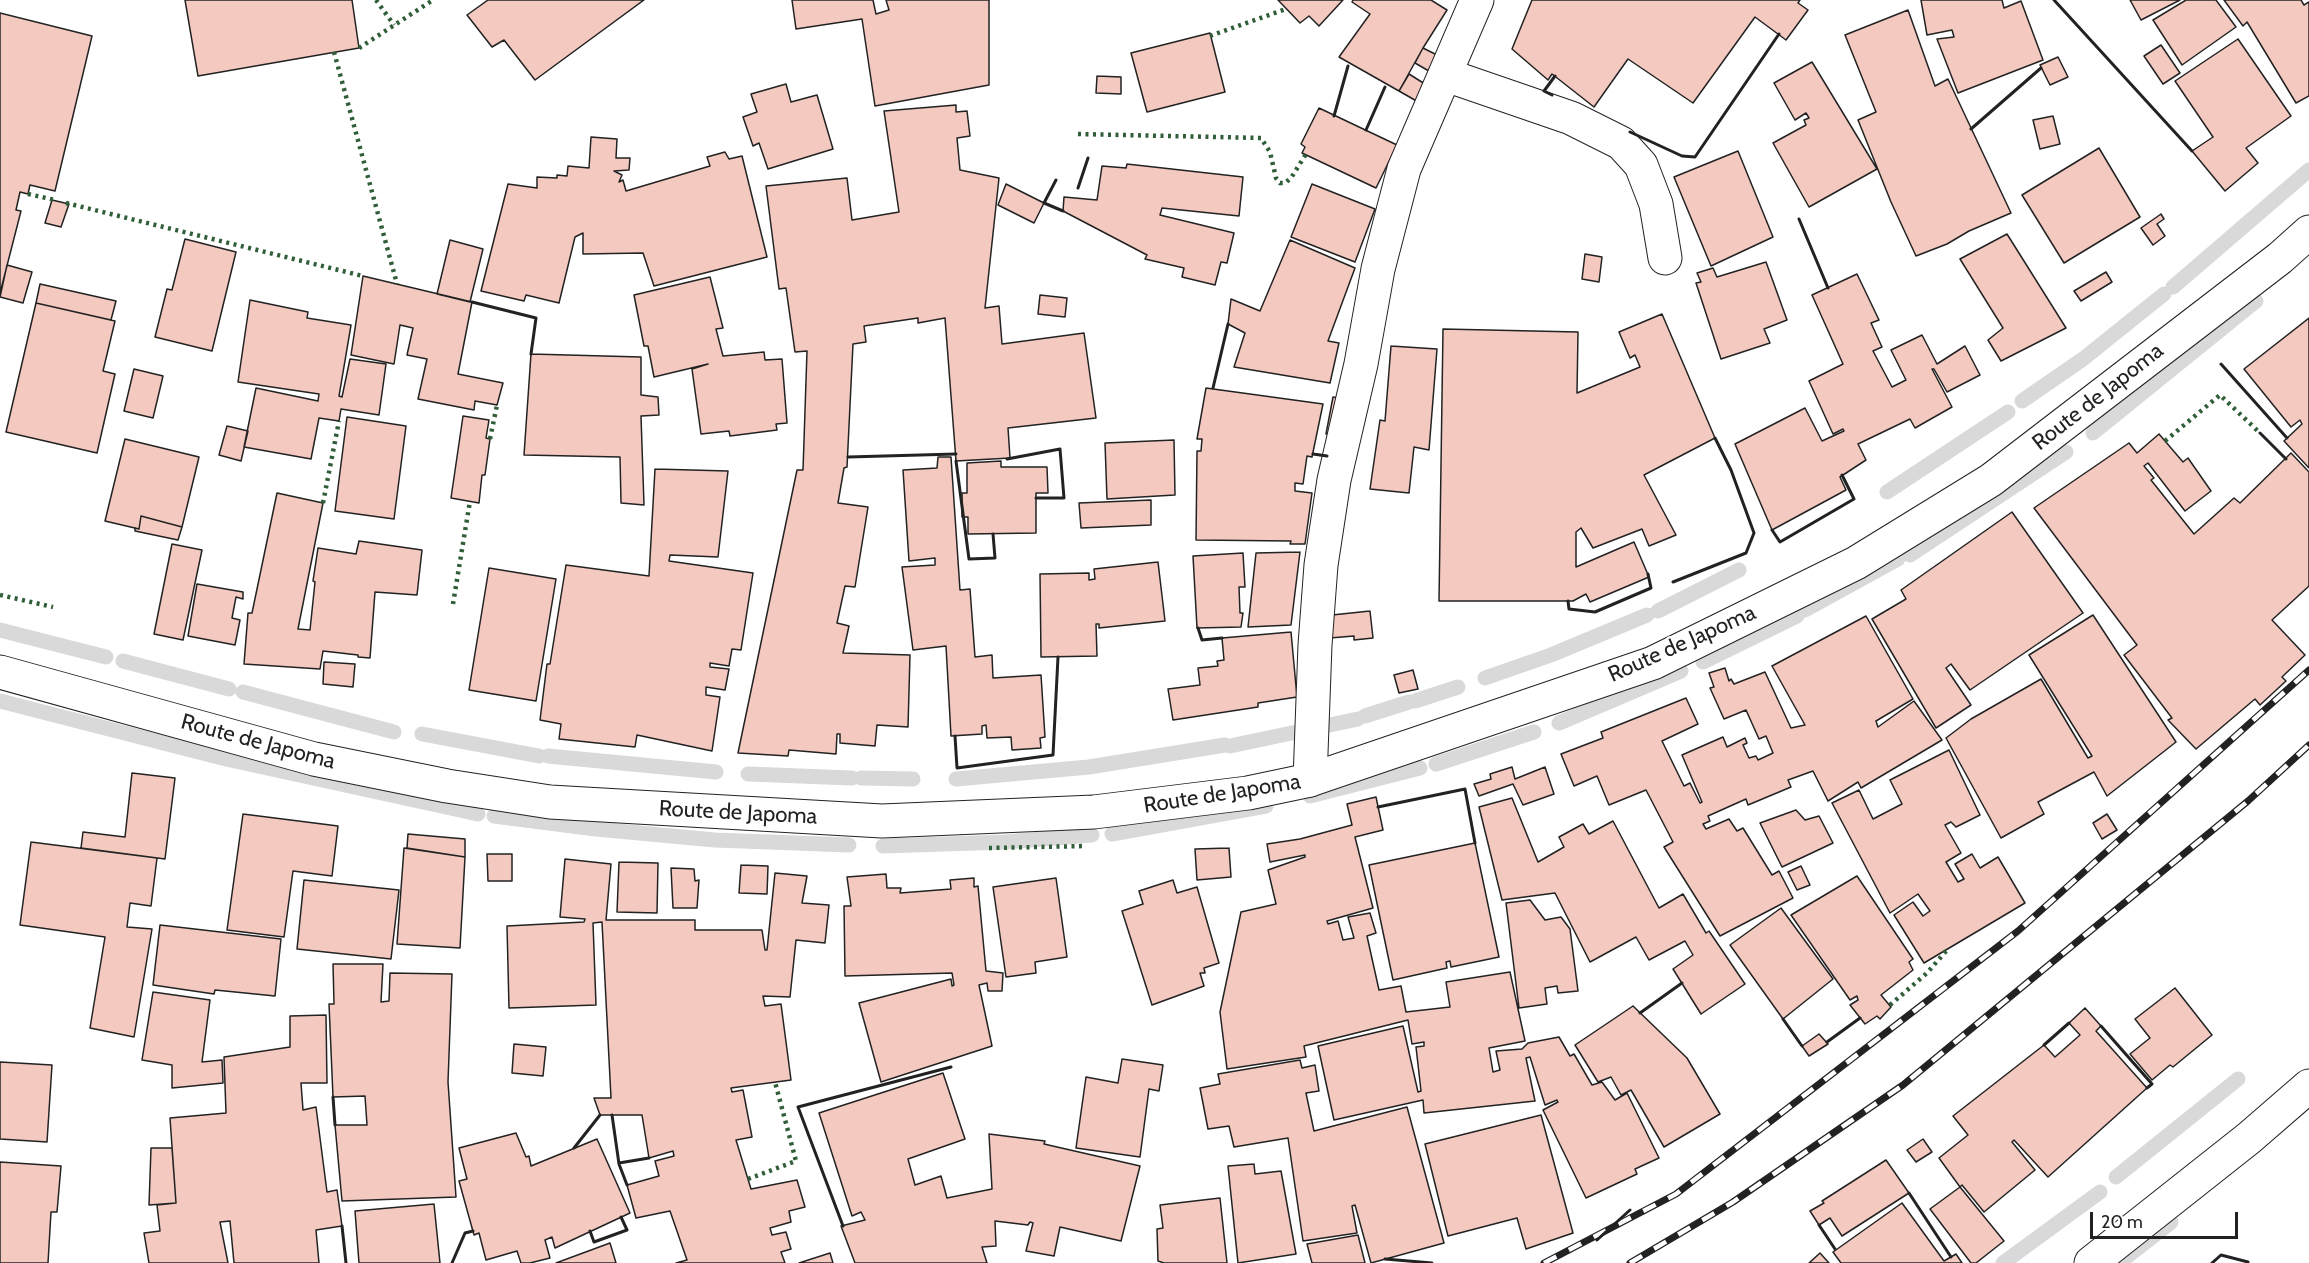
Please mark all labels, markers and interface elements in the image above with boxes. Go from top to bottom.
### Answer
street label: Route de Japoma [2027,338,2169,456]
street label: Route de Japoma [1604,600,1760,688]
street label: Route de Japoma [178,709,338,775]
street label: Route de Japoma [1142,769,1302,819]
street label: Route de Japoma [658,796,818,830]
scale bar [2093,1200,2242,1238]
text: 20 m [2101,1211,2143,1233]

